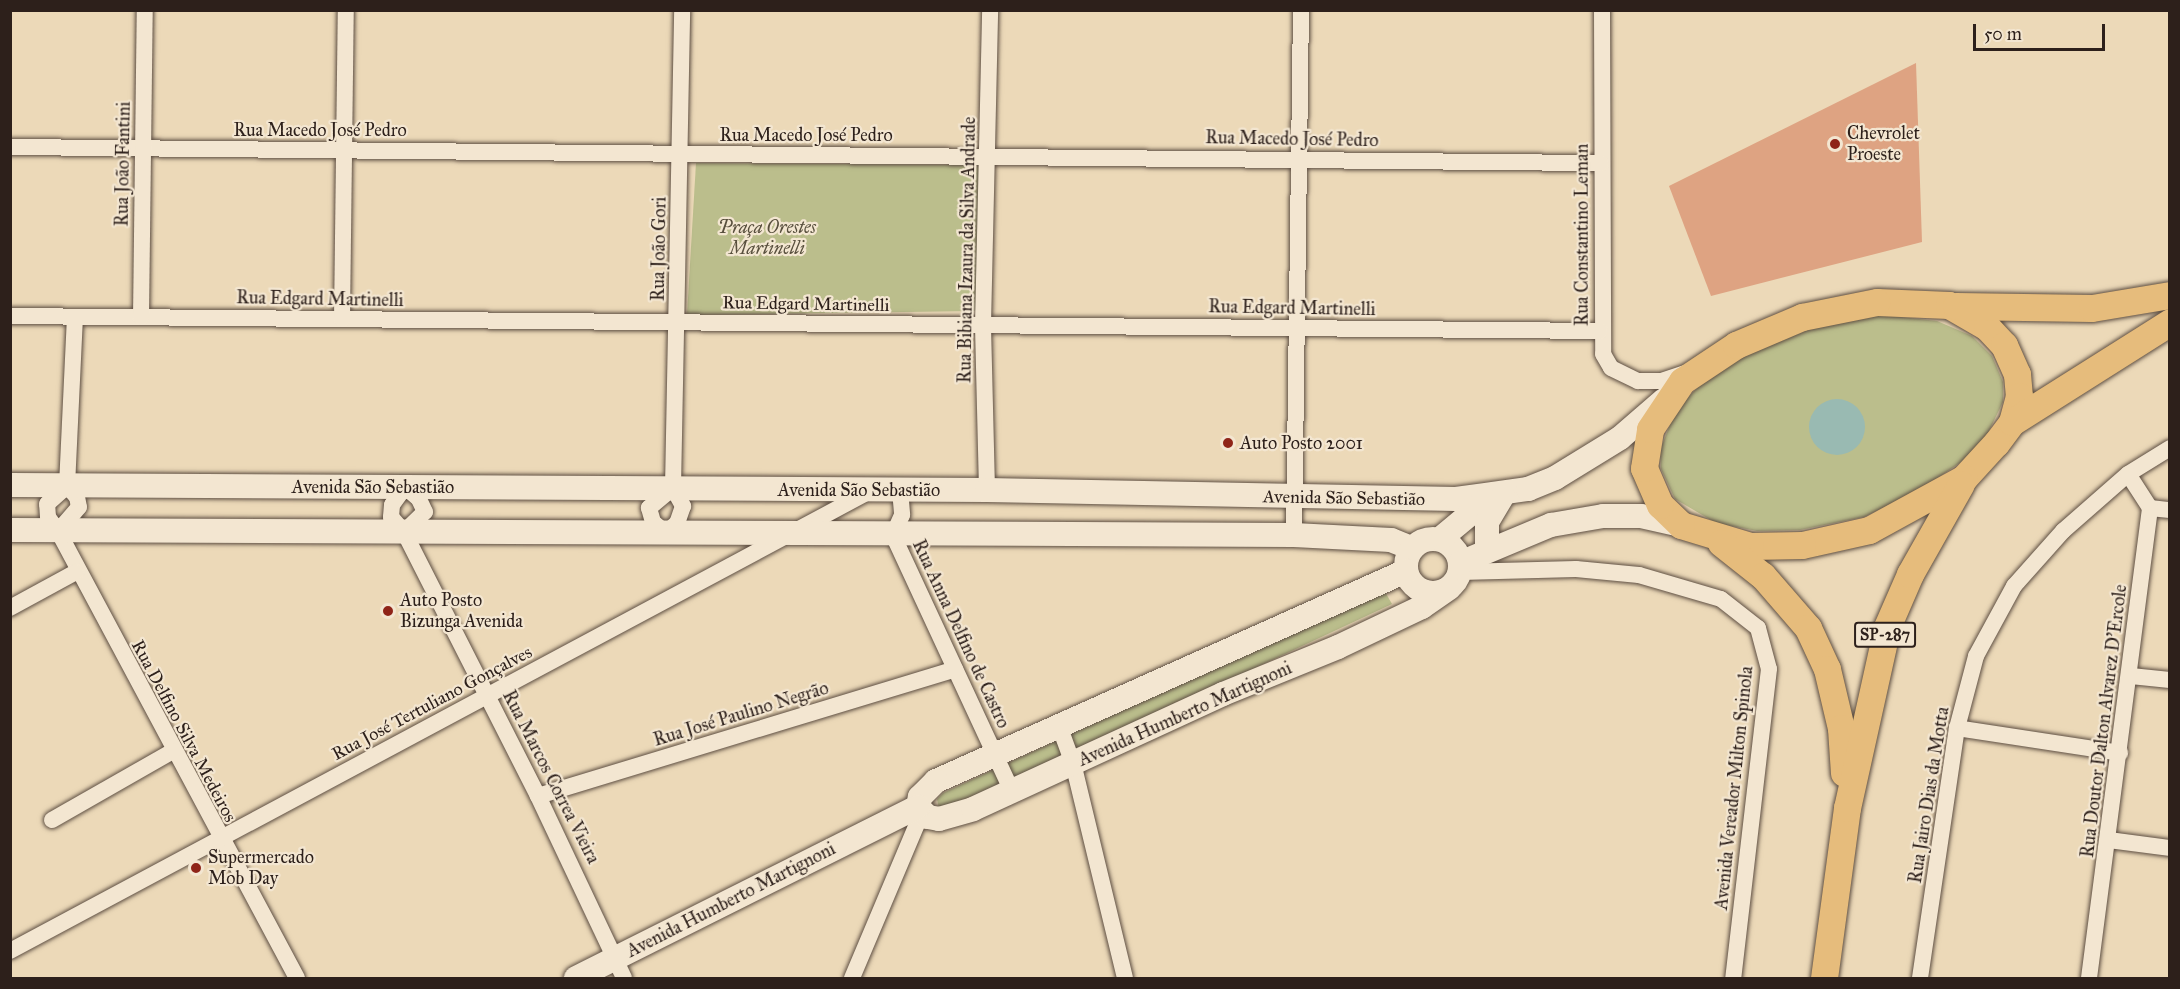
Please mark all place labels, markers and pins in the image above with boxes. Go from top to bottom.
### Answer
place label: Chevrolet Proeste [1847,123,1920,166]
marker: Chevrolet Proeste [1828,137,1842,151]
place label: Auto Posto 2001 [1240,432,1363,454]
marker: Auto Posto 2001 [1221,436,1235,450]
place label: Auto Posto Bizunga Avenida [400,590,523,632]
marker: Auto Posto Bizunga Avenida [381,604,395,618]
place label: Supermercado Mob Day [208,847,314,890]
marker: Supermercado Mob Day [189,861,203,875]

